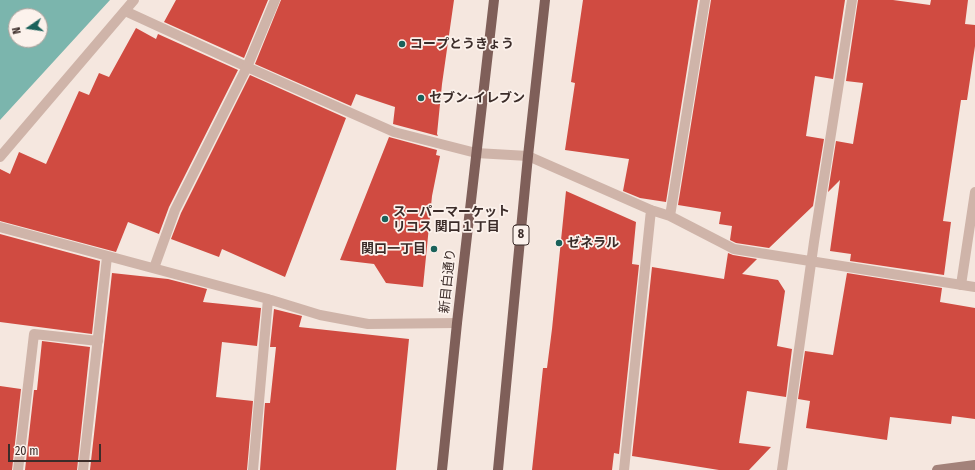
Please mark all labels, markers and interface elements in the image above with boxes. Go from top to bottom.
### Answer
north arrow [8,8,48,48]
text: N [10,26,24,35]
place label: コープとうきょう [410,36,514,52]
marker: コープとうきょう [397,39,407,49]
place label: セブン-イレブン [429,90,525,106]
marker: セブン-イレブン [416,93,426,103]
place label: スーパーマーケット リコス 関口１丁目 [393,204,510,235]
marker: スーパーマーケット リコス 関口１丁目 [380,214,390,224]
road number: 8 [513,225,529,245]
place label: ゼネラル [567,235,619,251]
marker: ゼネラル [554,238,564,248]
place label: 関口一丁目 [361,241,426,257]
marker: 関口一丁目 [429,244,439,254]
street label: 新目白通り [437,248,459,314]
scale bar [10,436,103,462]
text: 20 m [15,444,39,458]

